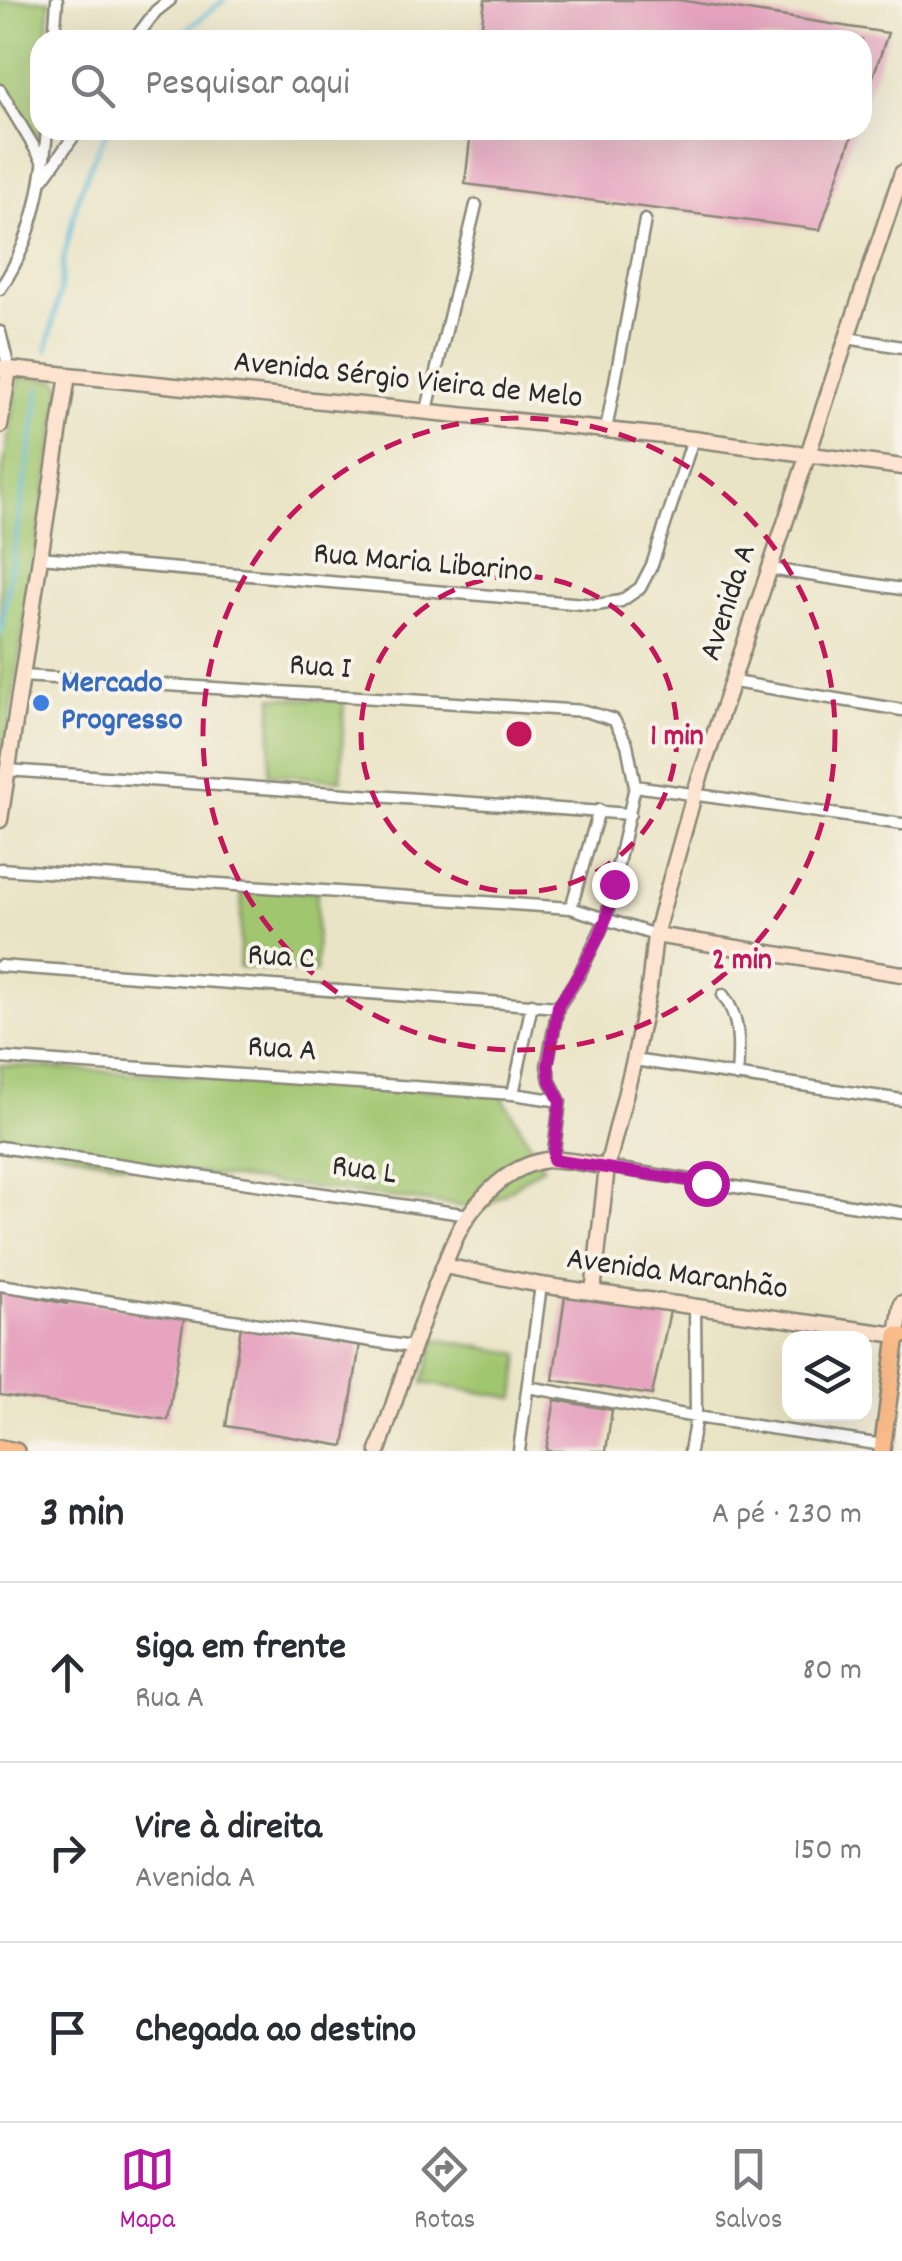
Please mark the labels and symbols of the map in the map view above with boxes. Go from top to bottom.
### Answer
street label: Avenida Sérgio Vieira de Melo [231,341,585,423]
street label: Rua Maria Libarino [311,532,535,598]
street label: Avenida A [690,539,770,667]
street label: Rua I [288,644,352,694]
place label: Mercado Progresso [61,662,183,745]
marker: Mercado Progresso [30,692,52,714]
centre of rings [501,716,537,752]
text: 1 min [650,717,704,760]
route end [592,862,638,908]
street label: Rua C [246,934,316,984]
text: 2 min [712,941,772,984]
street label: Rua A [246,1026,318,1076]
street label: Rua L [329,1145,399,1199]
route start [684,1161,730,1207]
street label: Avenida Maranhão [563,1238,791,1314]

